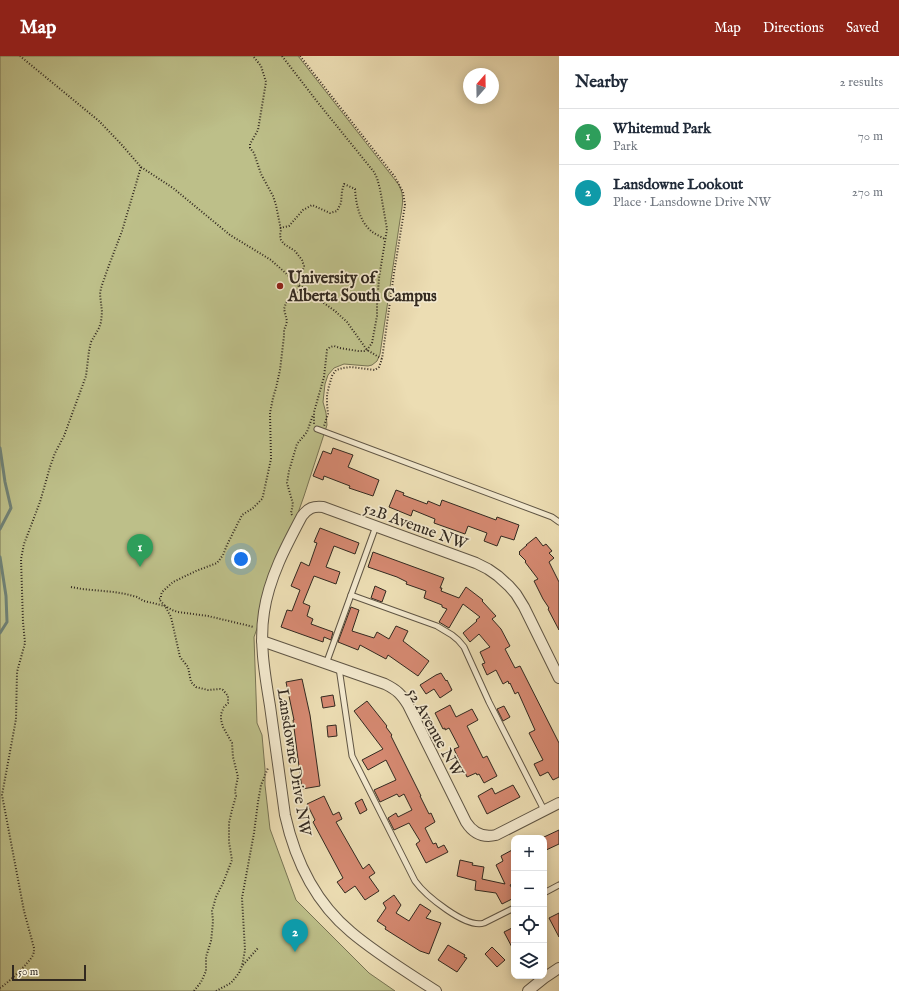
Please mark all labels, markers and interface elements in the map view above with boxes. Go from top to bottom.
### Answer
text: Map [20,16,56,40]
text: Map [714,19,741,37]
text: Directions [763,19,824,37]
text: Saved [846,19,879,37]
north arrow [463,68,499,104]
text: Nearby [575,72,628,93]
text: 2 results [839,74,883,91]
text: Whitemud Park [613,119,711,138]
text: 1 [586,128,590,145]
text: 70 m [858,128,883,145]
text: Park [613,138,638,155]
text: Lansdowne Lookout [613,175,743,194]
text: 2 [585,184,591,201]
text: 270 m [852,184,883,201]
text: Place · Lansdowne Drive NW [613,194,771,211]
place label: University of Alberta South Campus [287,269,437,307]
marker: University of Alberta South Campus [275,281,285,291]
street label: 52B Avenue NW [361,499,471,555]
pin: 1 [127,534,153,567]
your location [231,549,251,569]
street label: 52 Avenue NW [402,685,467,781]
street label: Lansdowne Drive NW [271,687,315,838]
map controls [511,835,547,979]
button: + [511,835,547,871]
button: − [511,871,547,907]
button: locate [511,907,547,943]
pin: 2 [282,919,308,952]
button: layers [511,943,547,979]
scale bar [12,963,86,982]
text: 50 m [18,965,38,979]

